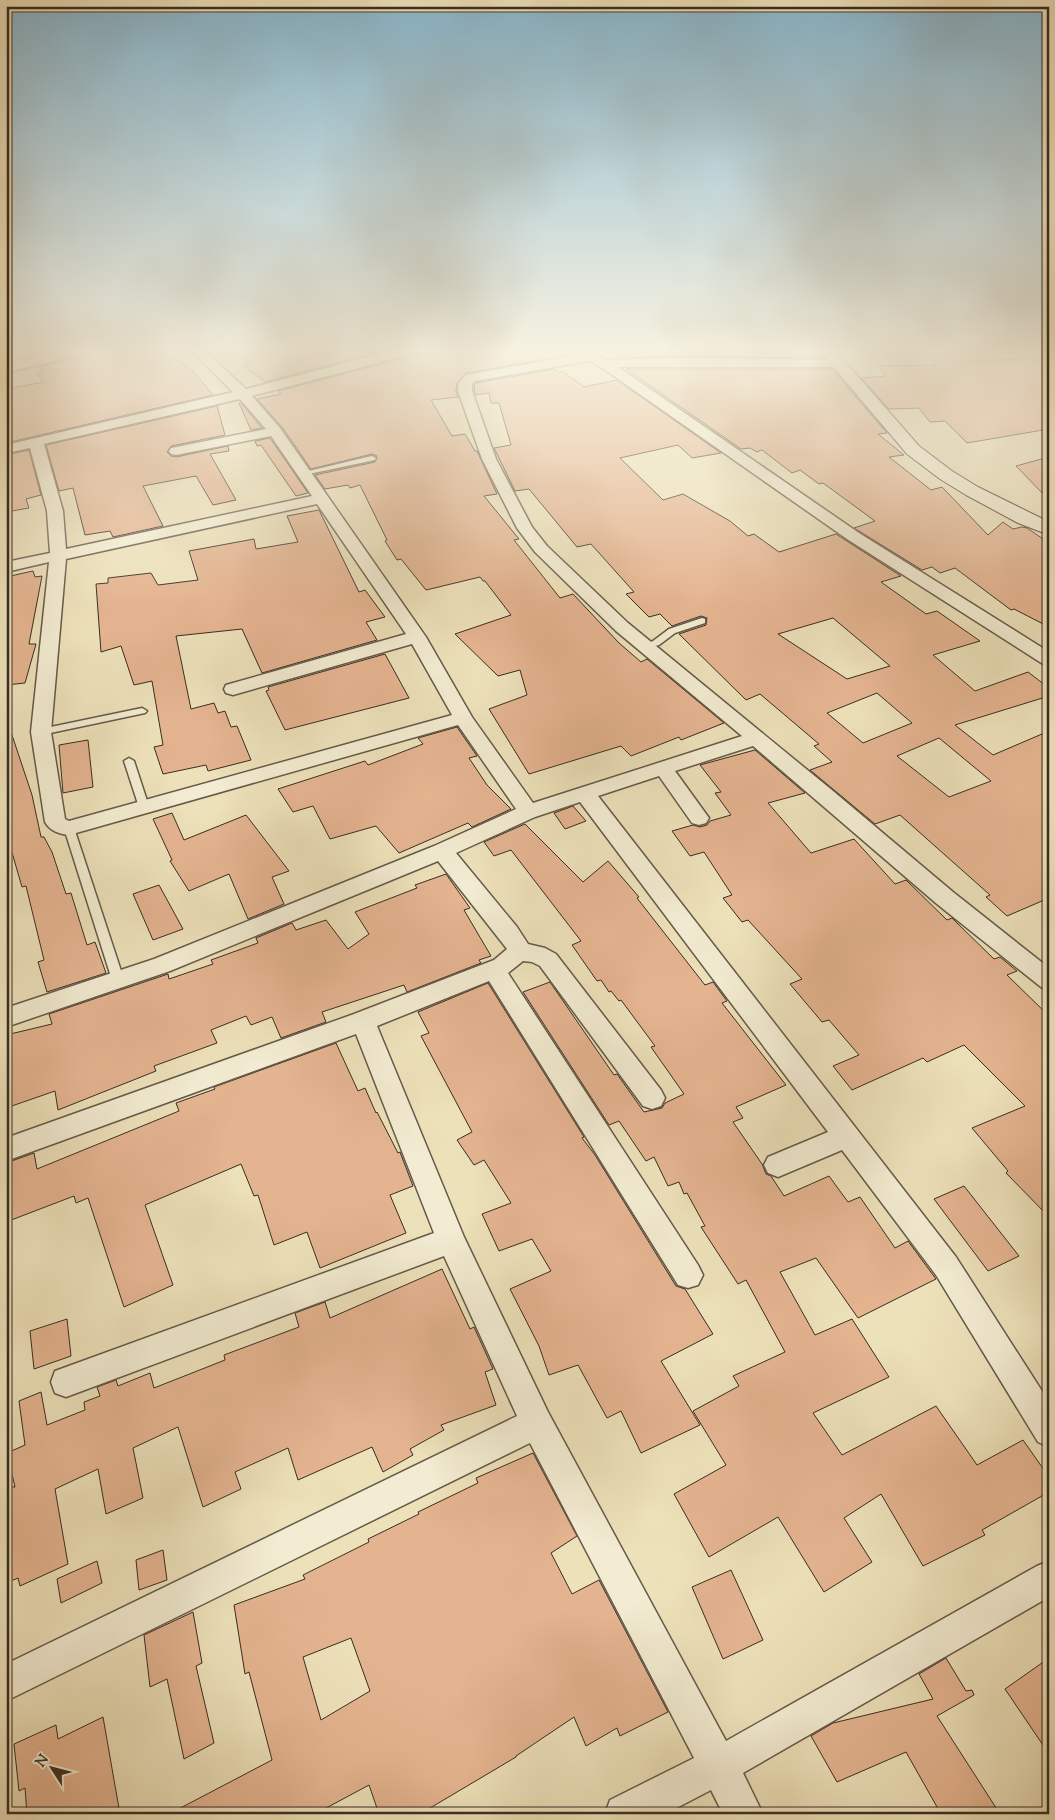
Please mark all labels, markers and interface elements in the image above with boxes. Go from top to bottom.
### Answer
north arrow [28,1742,78,1792]
text: N [32,1751,54,1772]

